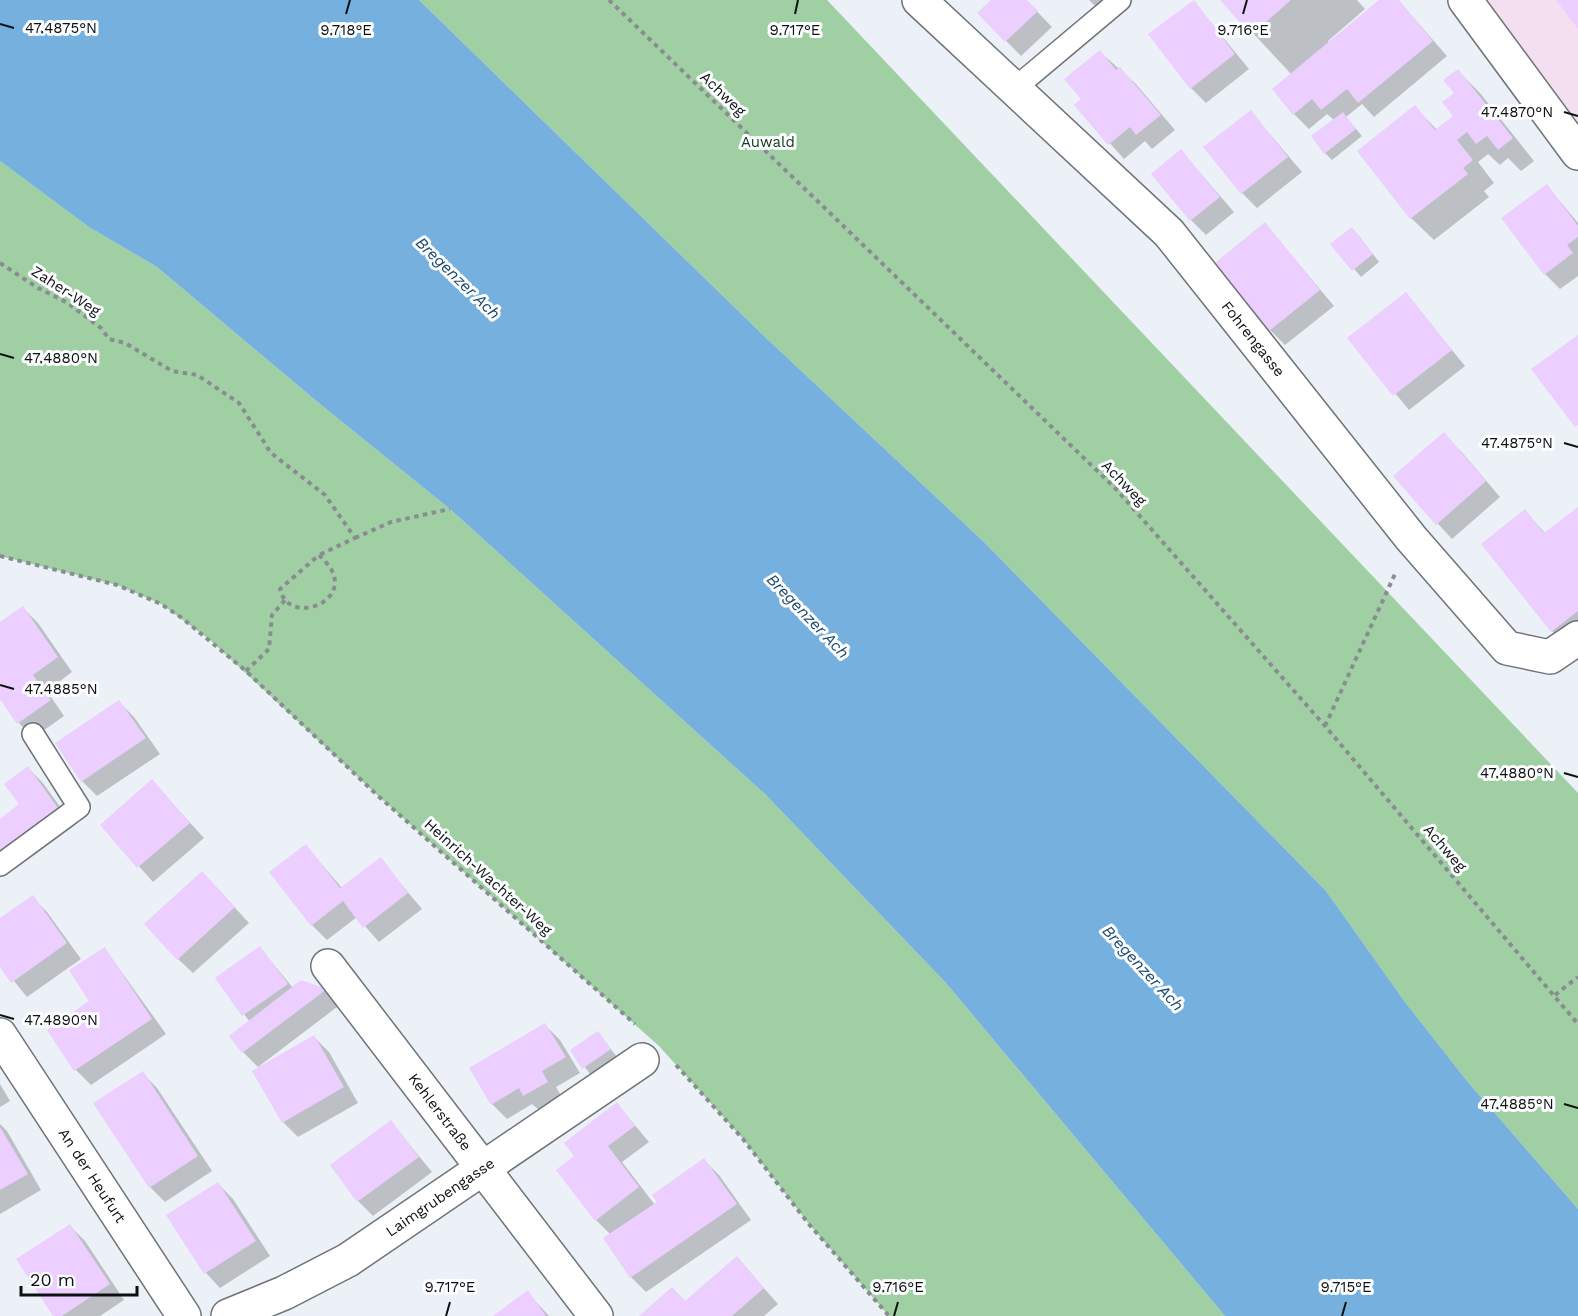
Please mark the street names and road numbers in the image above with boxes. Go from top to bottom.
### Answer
street label: Achweg [697,68,750,120]
street label: Zaher-Weg [28,262,104,320]
street label: Fohrengasse [1218,298,1289,380]
street label: Achweg [1098,457,1150,510]
street label: Heinrich-Wachter-Weg [421,815,555,939]
street label: Achweg [1420,821,1470,875]
street label: Kehlerstraße [405,1070,475,1154]
street label: An der Heufurt [55,1125,130,1227]
street label: Laimgrubengasse [382,1154,498,1241]

